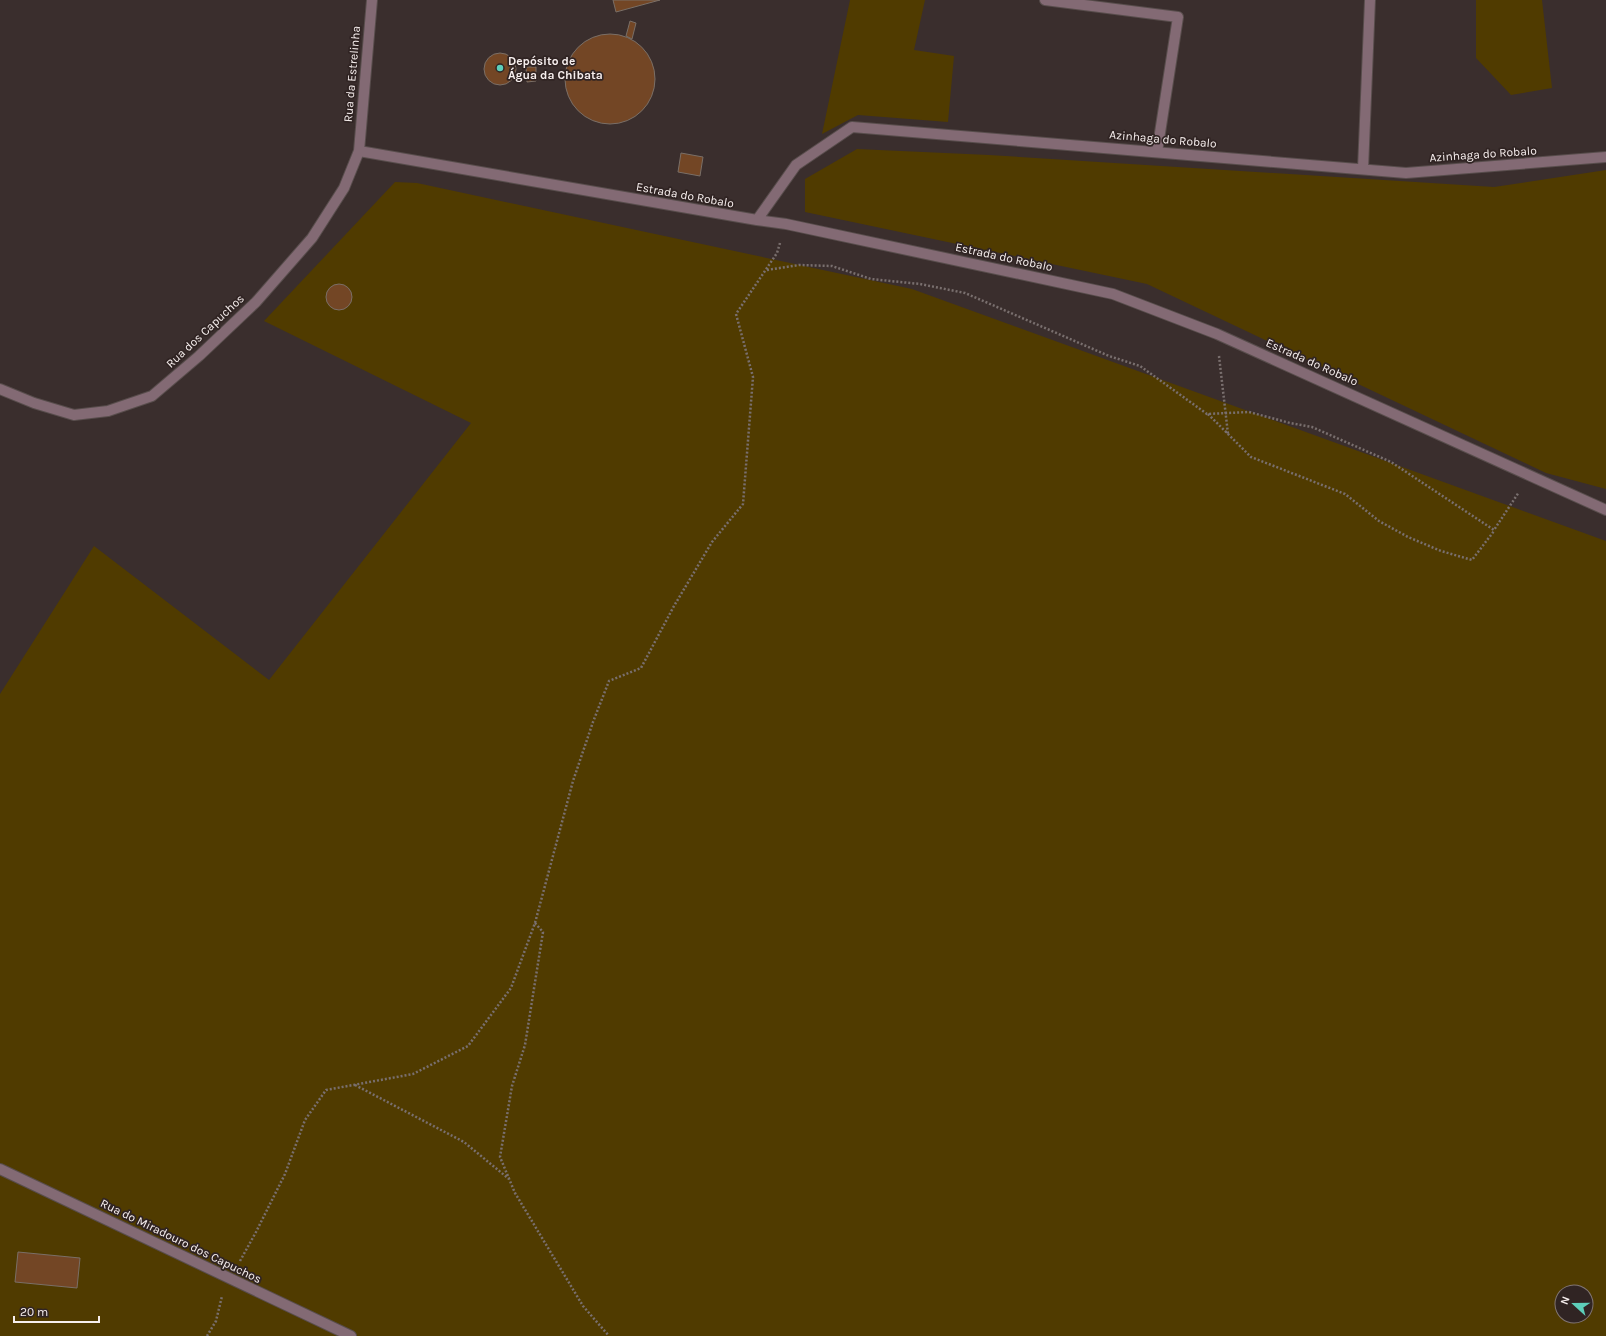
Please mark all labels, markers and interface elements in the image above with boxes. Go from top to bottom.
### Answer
street label: Rua da Estrelinha [341,25,363,123]
place label: Depósito de Água da Chibata [508,54,603,82]
marker: Depósito de Água da Chibata [495,63,505,73]
street label: Azinhaga do Robalo [1109,127,1217,151]
street label: Azinhaga do Robalo [1429,143,1537,165]
street label: Estrada do Robalo [635,179,735,211]
street label: Estrada do Robalo [954,240,1054,274]
street label: Rua dos Capuchos [163,291,247,371]
street label: Estrada do Robalo [1264,335,1360,389]
street label: Rua do Miradouro dos Capuchos [98,1196,264,1286]
north arrow [1554,1284,1594,1324]
text: N [1558,1295,1573,1307]
scale bar [14,1298,99,1324]
text: 20 m [20,1305,48,1319]

